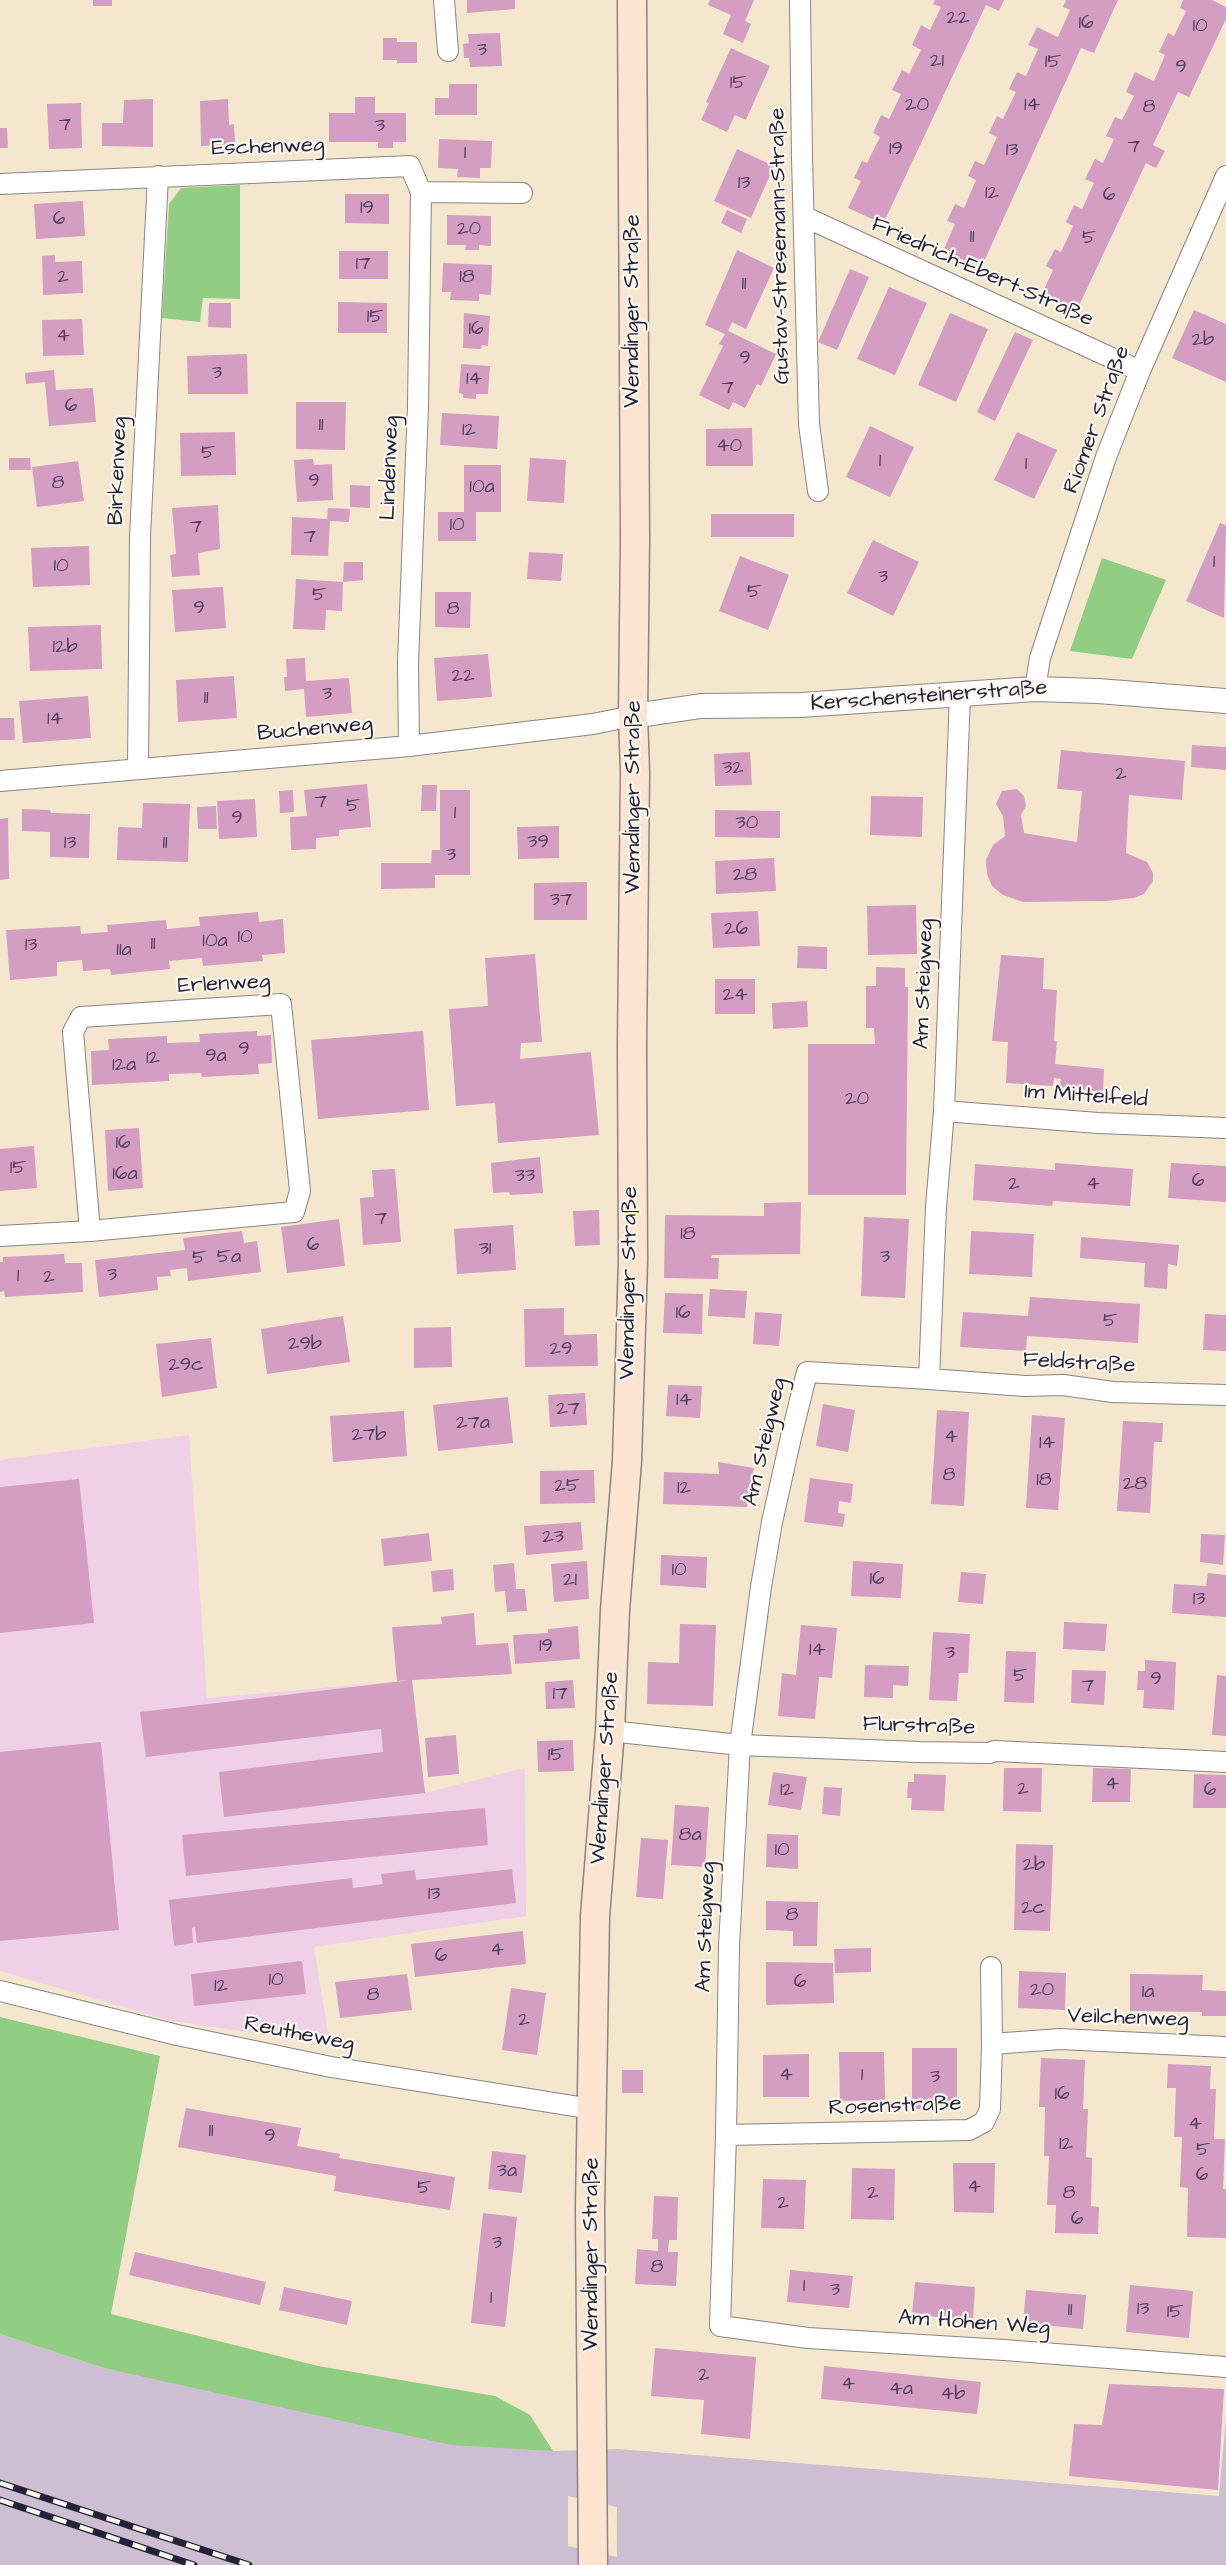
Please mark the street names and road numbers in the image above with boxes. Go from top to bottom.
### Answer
street label: Gustav-Stresemann-Straße [765,107,797,385]
street label: Eschenweg [211,133,325,163]
street label: Friedrich-Ebert-Straße [867,212,1097,334]
street label: Wemdinger Straße [620,214,646,408]
street label: Riomer Straße [1059,343,1137,497]
street label: Lindenweg [376,415,406,521]
street label: Birkenweg [104,416,134,526]
street label: Kerschensteinerstraße [810,676,1048,718]
street label: Wemdinger Straße [621,700,647,894]
street label: Buchenweg [256,712,374,748]
street label: Am Steigweg [910,918,940,1050]
street label: Erlenweg [177,969,271,1001]
street label: Im Mittelfeld [1023,1080,1149,1114]
street label: Wemdinger Straße [615,1186,645,1380]
street label: Feldstraße [1022,1348,1136,1380]
street label: Am Steigweg [738,1375,794,1509]
street label: Wemdinger Straße [586,1671,626,1865]
street label: Flurstraße [862,1712,976,1742]
street label: Am Steigweg [692,1861,722,1993]
street label: Veilchenweg [1067,2004,1189,2034]
street label: Reutheweg [242,2011,356,2059]
street label: Rosenstraße [828,2091,962,2123]
street label: Wemdinger Straße [579,2157,605,2351]
street label: Am Hohen Weg [897,2306,1051,2342]

